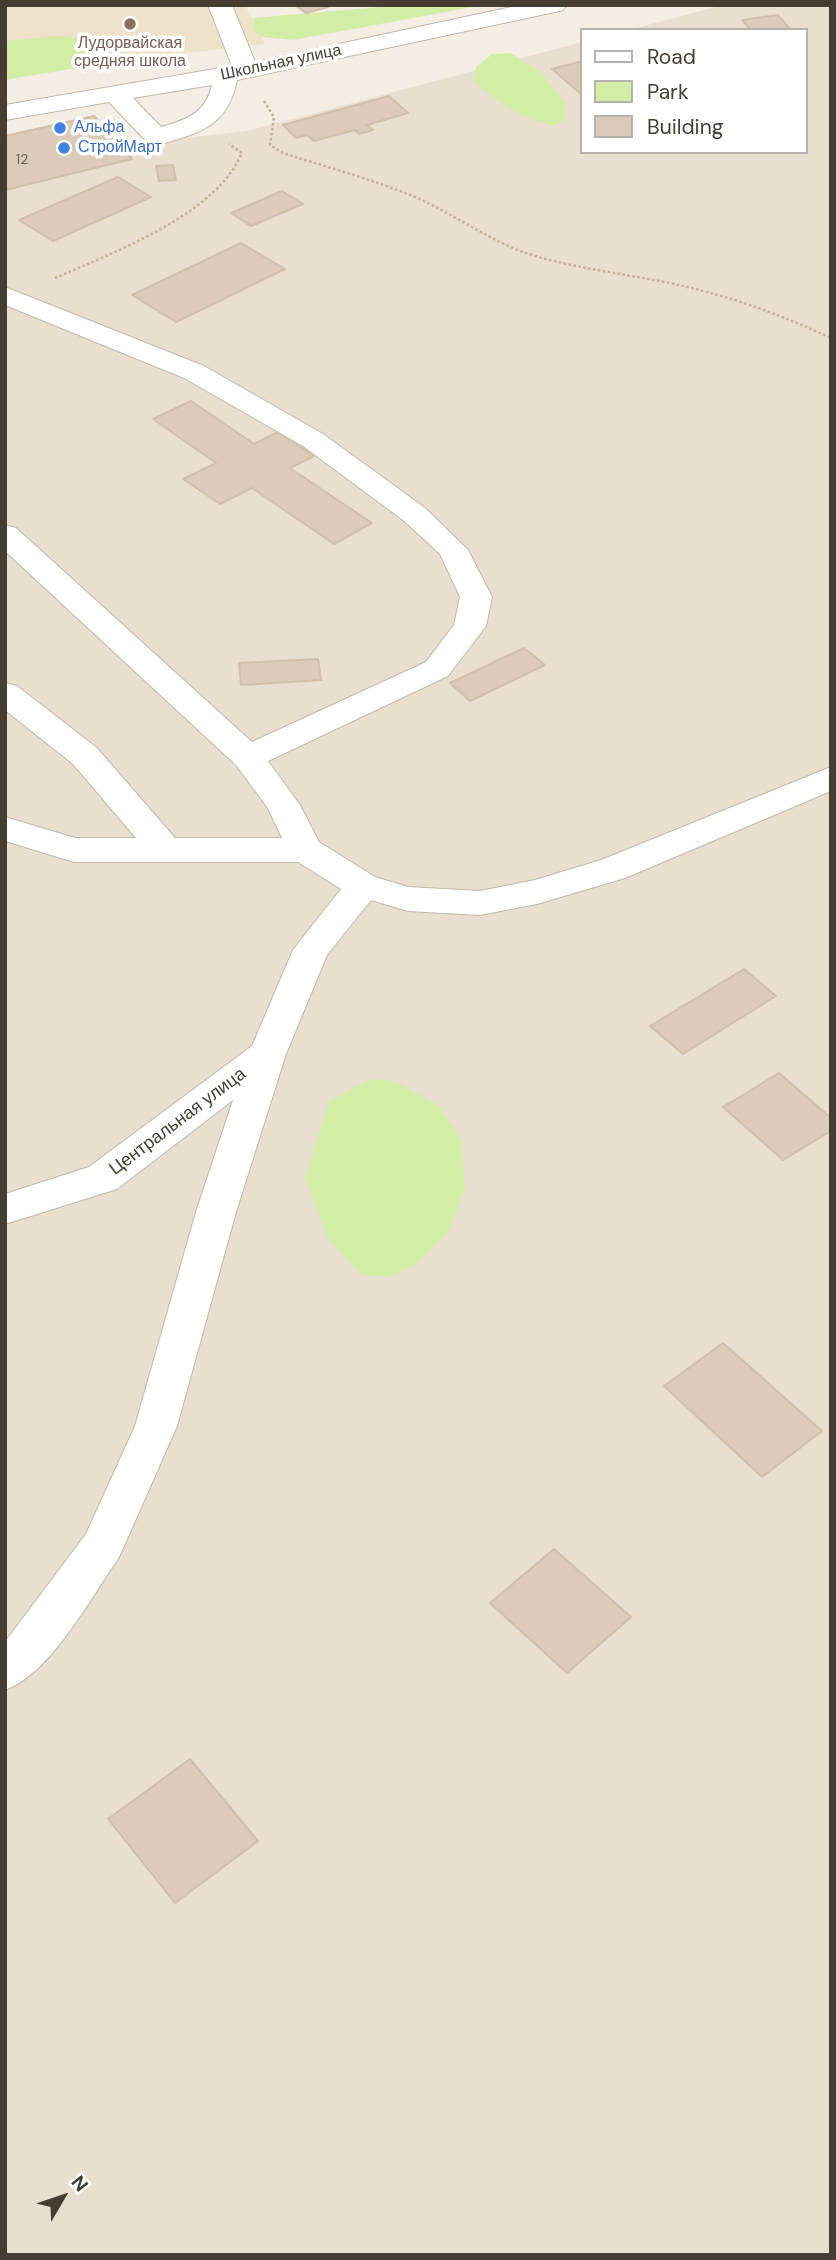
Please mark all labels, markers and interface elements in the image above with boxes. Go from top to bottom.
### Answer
marker: Лудорвайская средняя школа [122,16,138,32]
legend [580,28,808,154]
place label: Лудорвайская средняя школа [74,34,186,72]
street label: Школьная улица [219,41,343,85]
text: Road [647,43,696,71]
text: Park [647,78,688,106]
text: Building [647,113,723,141]
place label: Альфа [74,118,124,138]
marker: Альфа [52,120,68,136]
place label: СтройМарт [78,138,162,158]
marker: СтройМарт [56,140,72,156]
house number: 12 [16,152,28,168]
street label: Центральная улица [105,1064,251,1180]
north arrow [28,2162,98,2232]
text: N [66,2170,94,2197]

